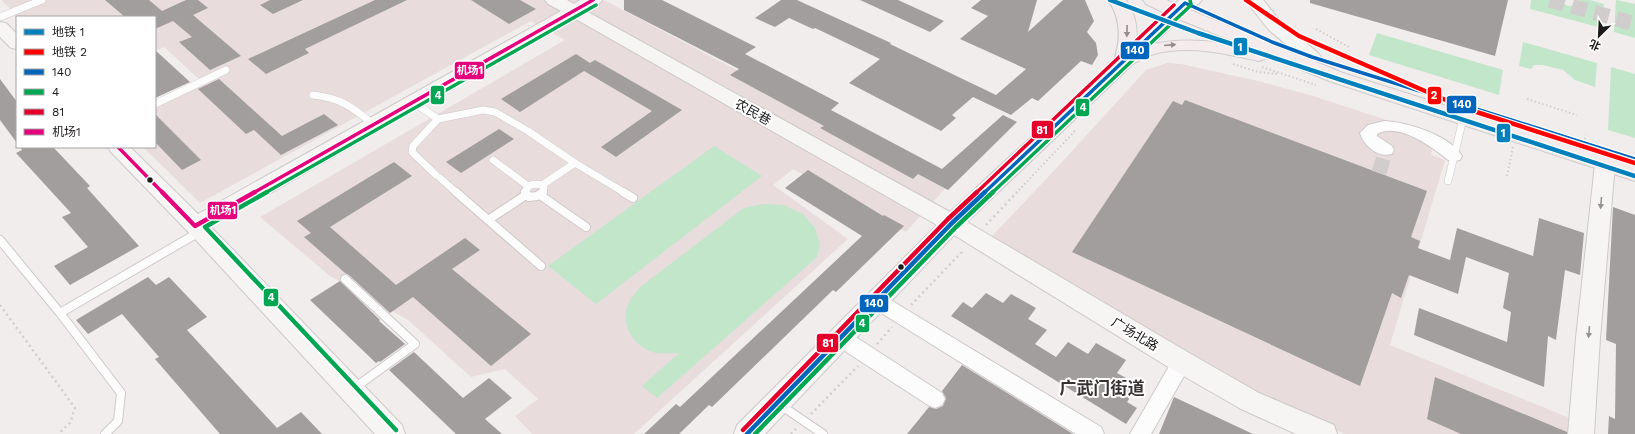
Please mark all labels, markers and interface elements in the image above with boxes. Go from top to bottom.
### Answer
legend [16,16,156,148]
north arrow [1579,16,1619,56]
text: 地铁 1 [52,25,85,39]
one-way arrow [1124,25,1130,38]
line badge: 1 [1233,37,1248,56]
text: 北 [1587,37,1603,53]
line badge: 140 [1120,41,1150,60]
text: 1 [1238,41,1242,54]
one-way arrow [1164,42,1176,48]
text: 140 [1126,44,1144,57]
text: 地铁 2 [52,45,87,59]
line badge: 机场1 [454,61,485,80]
text: 机场1 [457,64,483,77]
text: 140 [52,65,71,79]
text: 4 [52,85,59,99]
line badge: 4 [430,85,445,105]
line badge: 2 [1427,86,1442,105]
text: 4 [434,89,442,102]
text: 2 [1431,89,1438,102]
line badge: 140 [1446,95,1477,114]
street label: 农民巷 [732,96,774,128]
line badge: 4 [1075,98,1090,117]
text: 140 [1453,98,1471,111]
text: 4 [1079,101,1087,114]
text: 81 [52,105,64,119]
line badge: 81 [1031,120,1054,139]
line badge: 1 [1496,123,1511,143]
text: 81 [1036,124,1048,137]
text: 机场1 [52,125,81,139]
text: 1 [1501,127,1505,140]
unlabelled marker [145,175,155,185]
one-way arrow [1598,197,1604,209]
line badge: 机场1 [207,201,238,220]
text: 机场1 [210,204,236,217]
unlabelled marker [896,262,906,272]
line badge: 4 [263,288,279,307]
text: 4 [267,291,275,304]
line badge: 140 [859,294,889,313]
text: 140 [865,297,883,310]
line badge: 4 [855,314,870,333]
street label: 广场北路 [1109,314,1161,354]
text: 4 [858,317,866,330]
one-way arrow [1585,326,1592,338]
line badge: 81 [816,333,839,353]
text: 81 [822,337,834,350]
district label: 广武门街道 [1060,378,1145,398]

